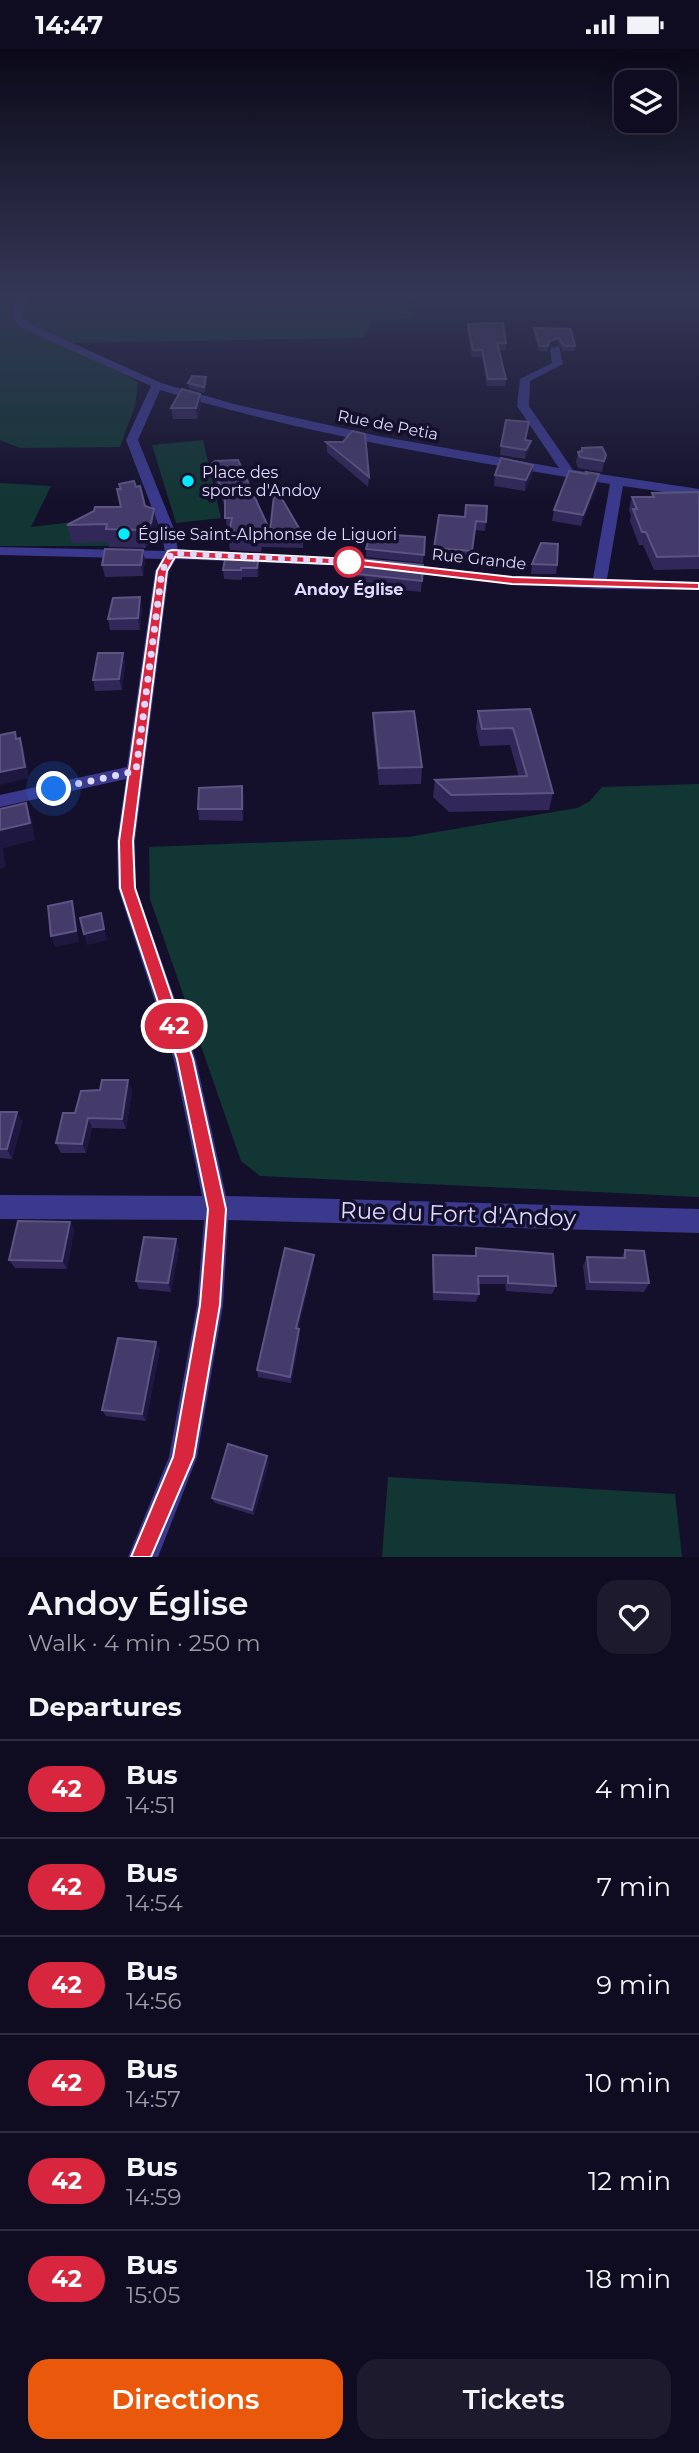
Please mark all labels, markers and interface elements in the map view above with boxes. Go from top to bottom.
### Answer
text: 14:47 [35,9,103,41]
map controls [614,70,677,133]
button: layers [614,70,677,133]
street label: Rue de Petia [336,406,440,444]
place label: Place des sports d'Andoy [202,463,321,500]
marker: Place des sports d'Andoy [180,473,196,489]
place label: Église Saint-Alphonse de Liguori [138,525,397,544]
marker: Église Saint-Alphonse de Liguori [116,526,132,542]
street label: Rue Grande [431,545,527,573]
marker: Andoy Église [334,547,364,577]
place label: Andoy Église [294,580,403,599]
your location [36,771,71,806]
line badge: 42 [142,1003,206,1049]
text: 42 [159,1011,189,1040]
street label: Rue du Fort d'Andoy [340,1196,577,1232]
button: heart [597,1580,671,1654]
text: Andoy Église [28,1583,248,1623]
text: Walk · 4 min · 250 m [28,1629,261,1657]
text: Departures [28,1691,182,1723]
text: Bus [126,1759,178,1791]
text: 4 min [595,1773,671,1805]
text: 42 [51,1774,82,1803]
text: 14:51 [126,1791,176,1819]
text: Bus [126,1857,178,1889]
text: 7 min [597,1871,671,1903]
text: 42 [51,1872,82,1901]
text: 14:54 [126,1889,183,1917]
text: Bus [126,1955,178,1987]
text: 9 min [596,1969,671,2001]
text: 42 [51,1970,82,1999]
text: 14:56 [126,1987,182,2015]
text: Bus [126,2053,178,2085]
text: 10 min [585,2067,671,2099]
text: 42 [51,2068,82,2097]
text: 14:57 [126,2085,181,2113]
text: Bus [126,2151,178,2183]
text: 12 min [588,2165,671,2197]
text: 42 [51,2166,82,2195]
text: 14:59 [126,2183,182,2211]
text: Bus [126,2249,178,2281]
text: 18 min [586,2263,671,2295]
text: 42 [51,2264,82,2293]
text: 15:05 [126,2281,180,2309]
button: Directions [28,2359,343,2439]
button: Tickets [357,2359,671,2439]

